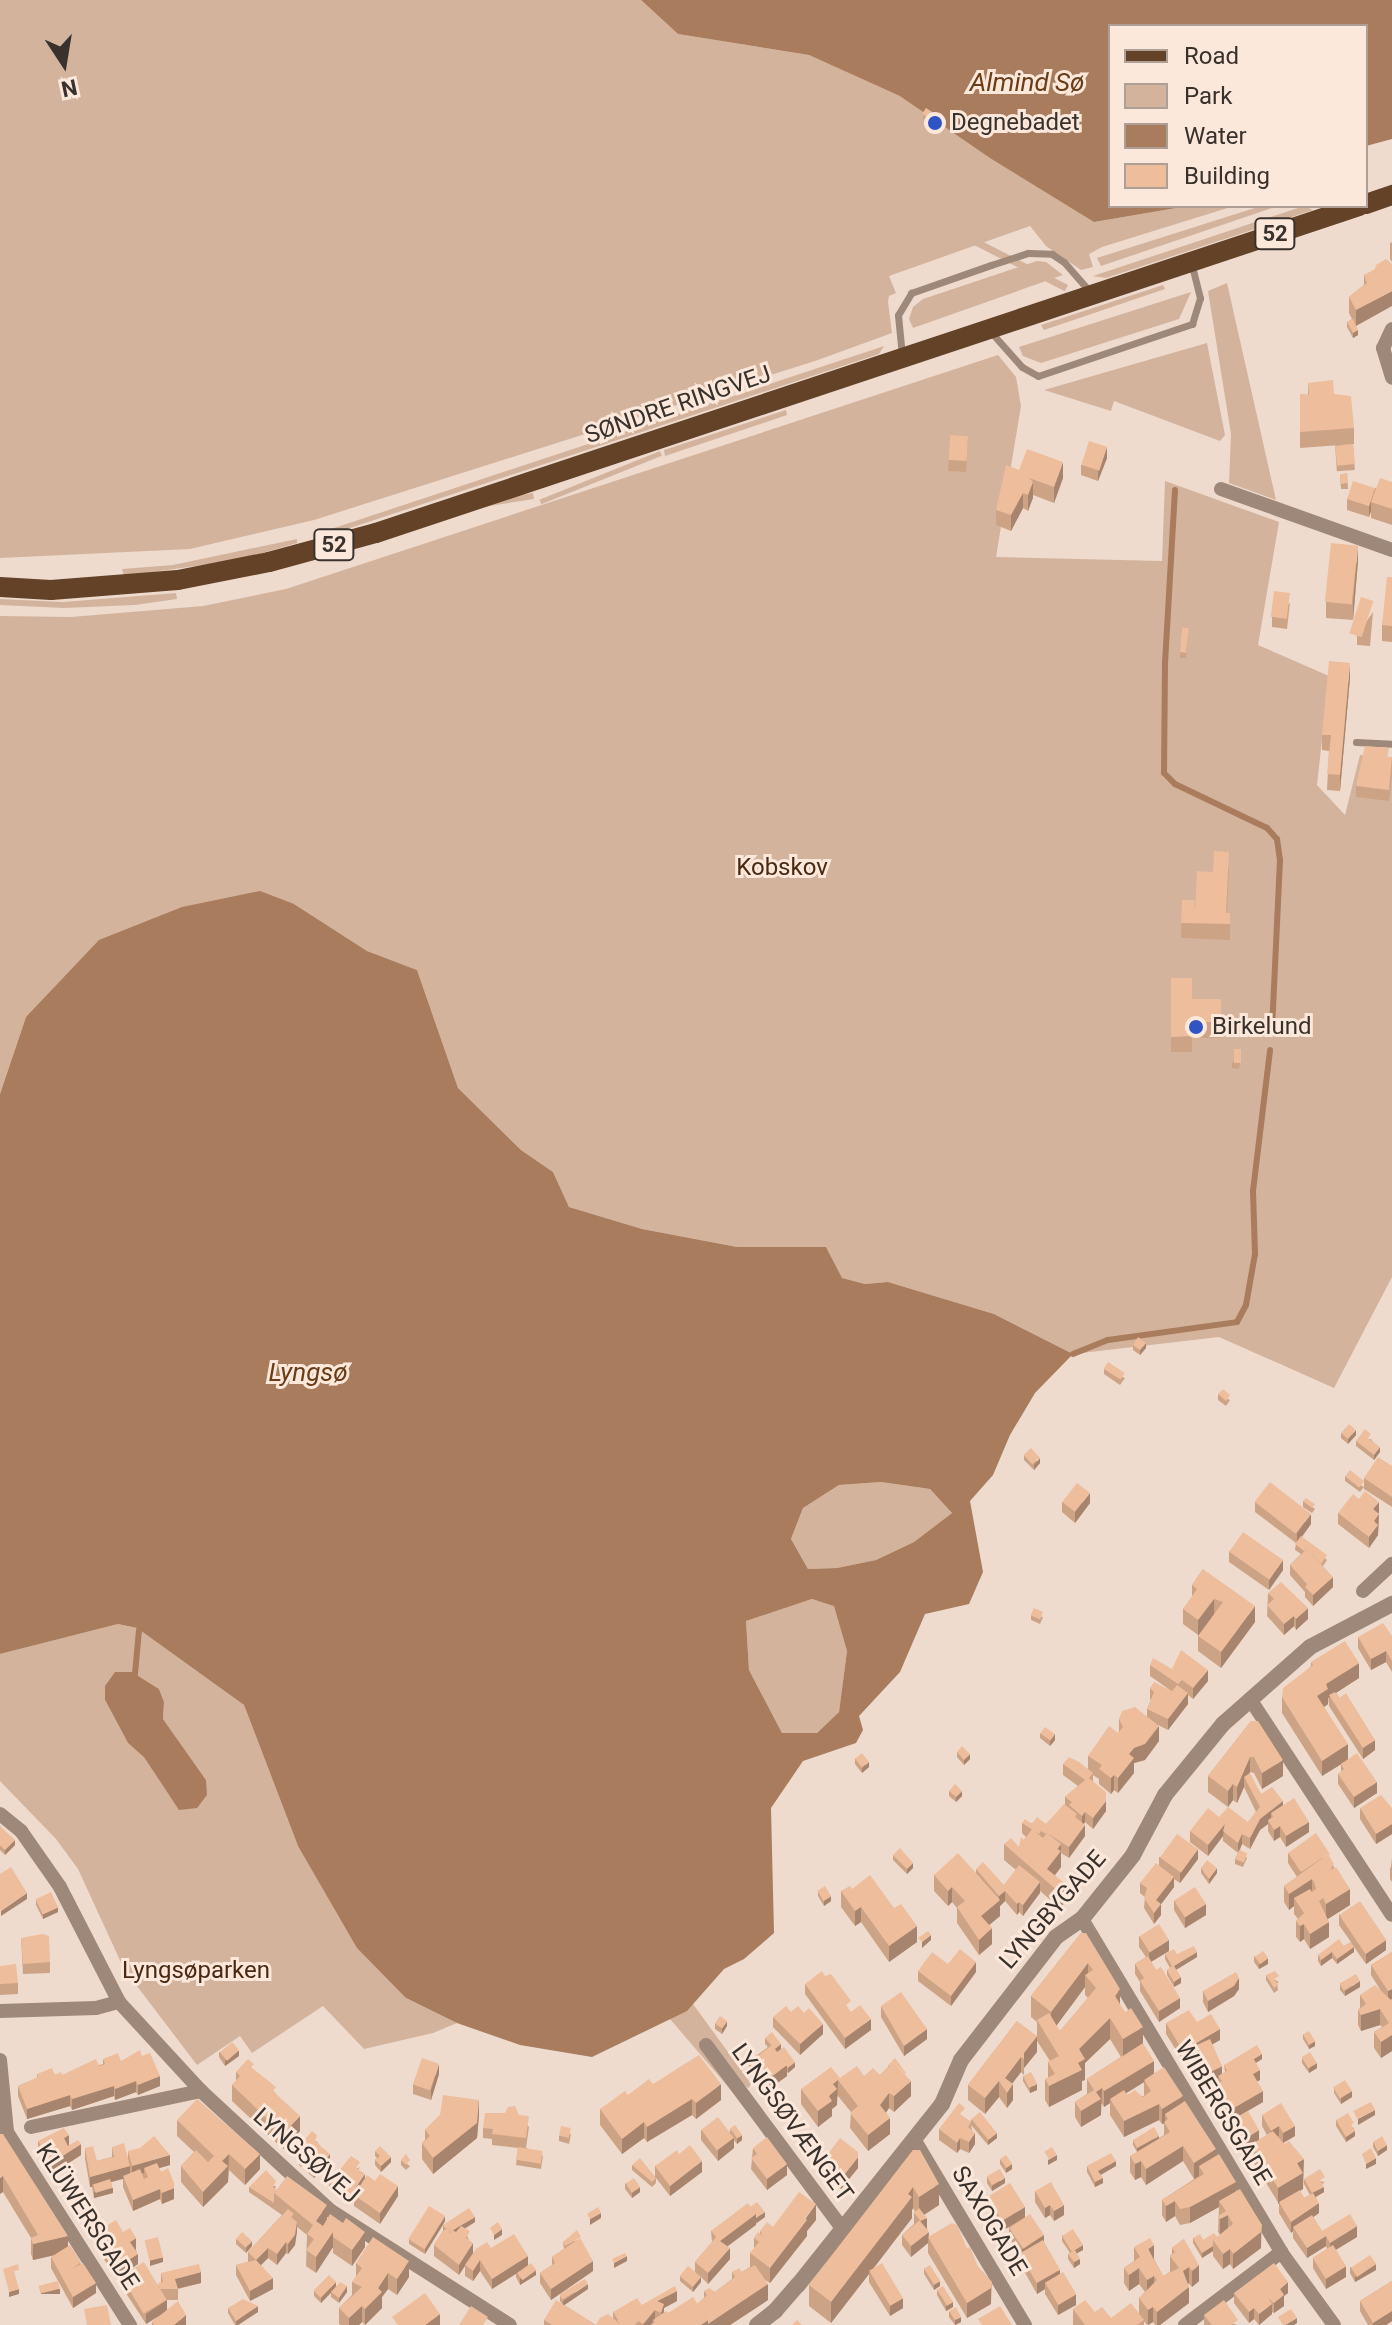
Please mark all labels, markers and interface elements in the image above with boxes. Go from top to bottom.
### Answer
north arrow [24,24,104,104]
legend [1108,24,1368,208]
text: Road [1184,42,1239,70]
water label: Almind Sø [970,67,1084,99]
text: N [59,74,79,102]
text: Park [1184,82,1232,110]
place label: Degnebadet [951,109,1080,137]
marker: Degnebadet [926,114,944,132]
text: Water [1184,122,1247,150]
text: Building [1184,162,1270,190]
road number: 52 [1253,216,1297,252]
street label: SØNDRE RINGVEJ [581,360,775,450]
road number: 52 [312,527,356,563]
park label: Kobskov [736,854,828,882]
place label: Birkelund [1212,1013,1311,1041]
marker: Birkelund [1187,1018,1205,1036]
water label: Lyngsø [268,1357,348,1389]
street label: LYNGBYGADE [994,1845,1112,1975]
park label: Lyngsøparken [122,1957,270,1985]
street label: WIBERGSGADE [1169,2036,1277,2190]
street label: LYNGSØVÆNGET [725,2038,859,2208]
street label: LYNGSØVEJ [247,2102,365,2210]
street label: KLÜWERSGADE [29,2139,145,2295]
street label: SAXOGADE [945,2161,1033,2281]

